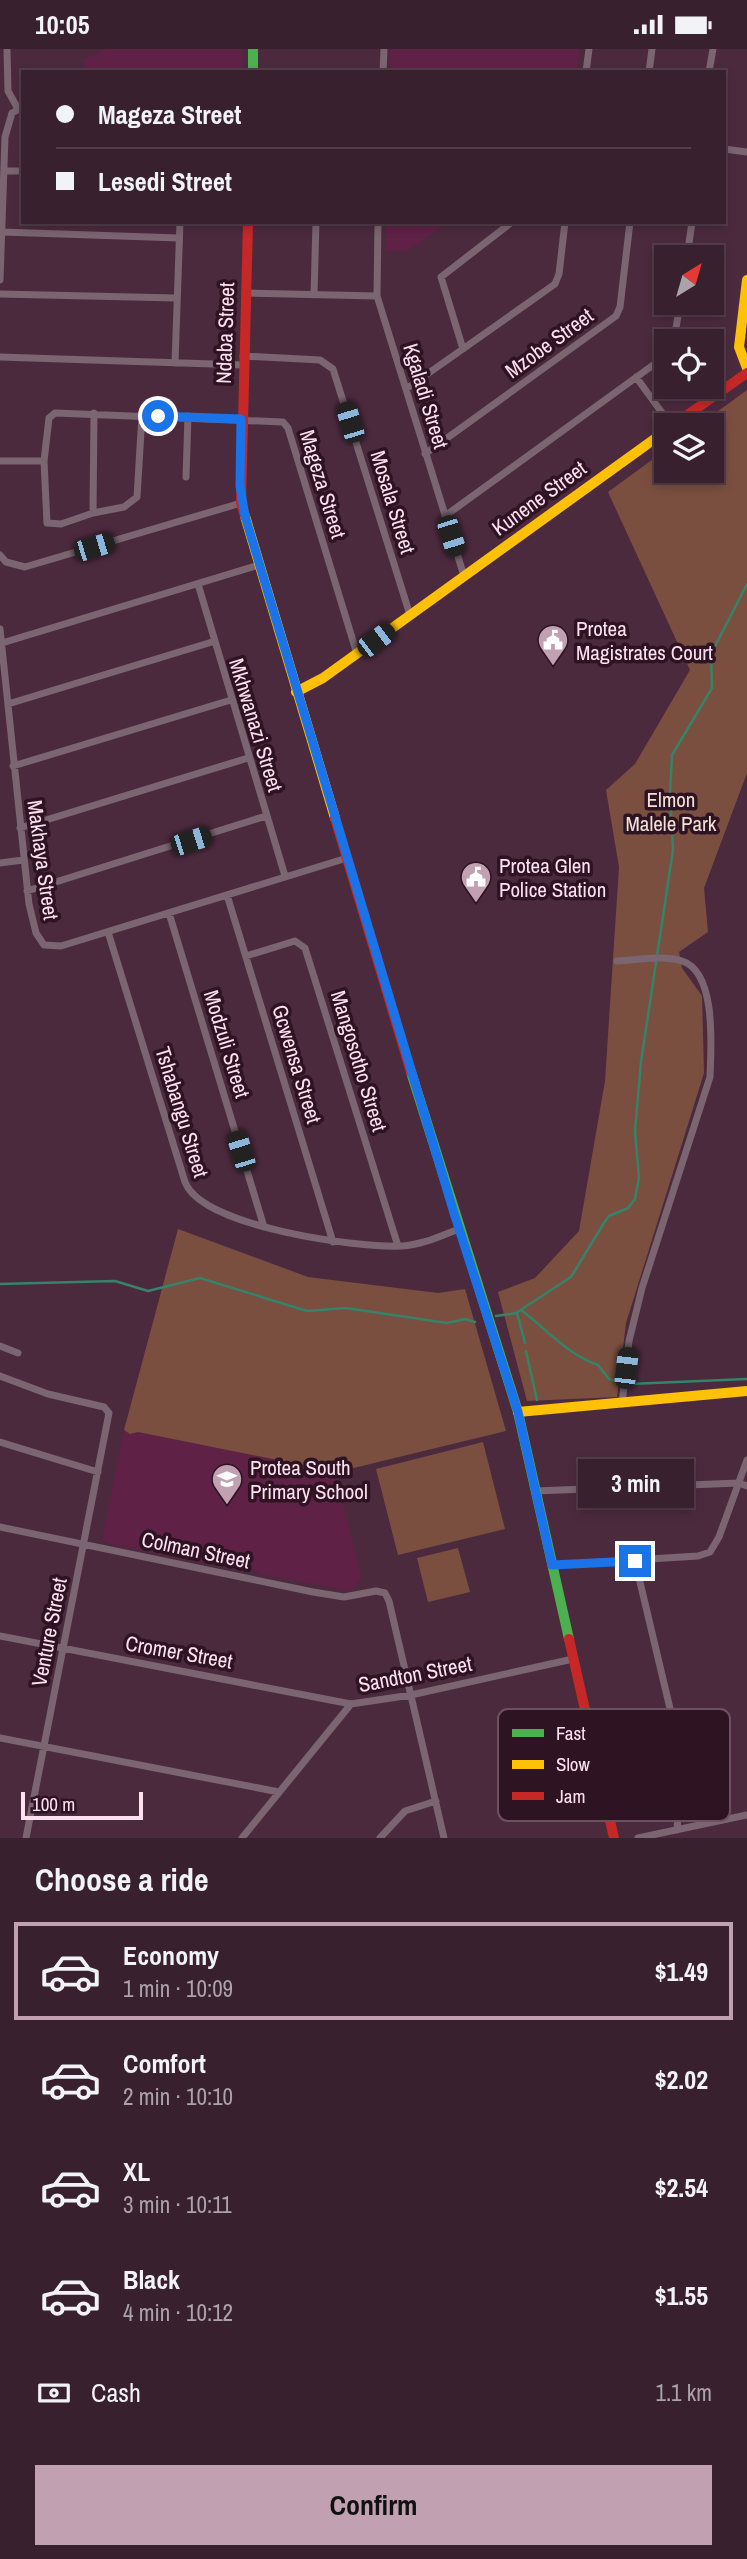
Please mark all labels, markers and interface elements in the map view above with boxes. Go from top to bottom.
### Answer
text: 10:05 [35,7,90,42]
text: Mageza Street [98,97,241,132]
text: Lesedi Street [98,164,232,199]
north arrow [654,245,724,315]
map controls [654,245,724,483]
street label: Ndaba Street [209,282,241,384]
street label: Mzobe Street [499,301,599,385]
button: locate [654,329,724,399]
street label: Kgaladi Street [396,340,456,452]
car [334,399,367,445]
route start [142,400,174,432]
button: layers [654,413,724,483]
street label: Mageza Street [293,426,353,542]
street label: Mosala Street [364,447,422,557]
street label: Kunene Street [486,454,592,542]
car [435,513,468,559]
car [71,531,118,563]
place label: Protea Magistrates Court [576,614,713,667]
car [353,619,400,661]
public building icon: Protea Magistrates Court [536,623,570,667]
street label: Mkhwanazi Street [222,655,290,795]
park label: Elmon Malele Park [626,785,717,838]
street label: Makhaya Street [20,798,66,922]
car [168,825,215,857]
place label: Protea Glen Police Station [499,851,606,904]
public building icon: Protea Glen Police Station [459,860,493,904]
street label: Modzuli Street [197,987,257,1102]
street label: Mangosotho Street [324,987,394,1135]
street label: Gcwensa Street [265,1001,329,1127]
street label: Tshabangu Street [148,1043,216,1181]
car [225,1128,258,1174]
car [614,1346,639,1390]
place label: Protea South Primary School [250,1453,368,1506]
callout: 3 min [577,1459,693,1509]
school or university icon: Protea South Primary School [210,1462,244,1506]
text: 3 min [611,1468,661,1499]
street label: Colman Street [139,1524,253,1576]
route end [619,1545,651,1577]
street label: Venture Street [24,1575,74,1689]
street label: Cromer Street [123,1628,235,1676]
street label: Sandton Street [356,1649,474,1699]
legend [498,1709,730,1821]
text: Fast [556,1720,586,1746]
text: Slow [556,1751,591,1777]
text: Jam [556,1783,585,1809]
scale bar [21,1789,144,1821]
text: 100 m [32,1791,75,1817]
text: Choose a ride [35,1858,209,1901]
text: Economy [123,1938,219,1973]
icon: car [39,1940,102,2003]
text: $1.49 [655,1954,708,1989]
text: 1 min · 10:09 [123,1973,233,2004]
text: Comfort [123,2046,206,2081]
icon: car [39,2048,102,2111]
text: $2.02 [655,2062,708,2097]
text: 2 min · 10:10 [123,2081,233,2112]
text: XL [123,2154,150,2189]
icon: car [39,2156,102,2219]
text: $2.54 [655,2170,708,2205]
text: 3 min · 10:11 [123,2189,232,2220]
text: Black [123,2262,180,2297]
icon: car [39,2264,102,2327]
text: $1.55 [655,2278,708,2313]
text: 4 min · 10:12 [123,2297,233,2328]
icon: cash [35,2374,73,2412]
text: Cash [91,2375,141,2410]
text: 1.1 km [655,2377,712,2408]
button: Confirm [35,2465,712,2545]

